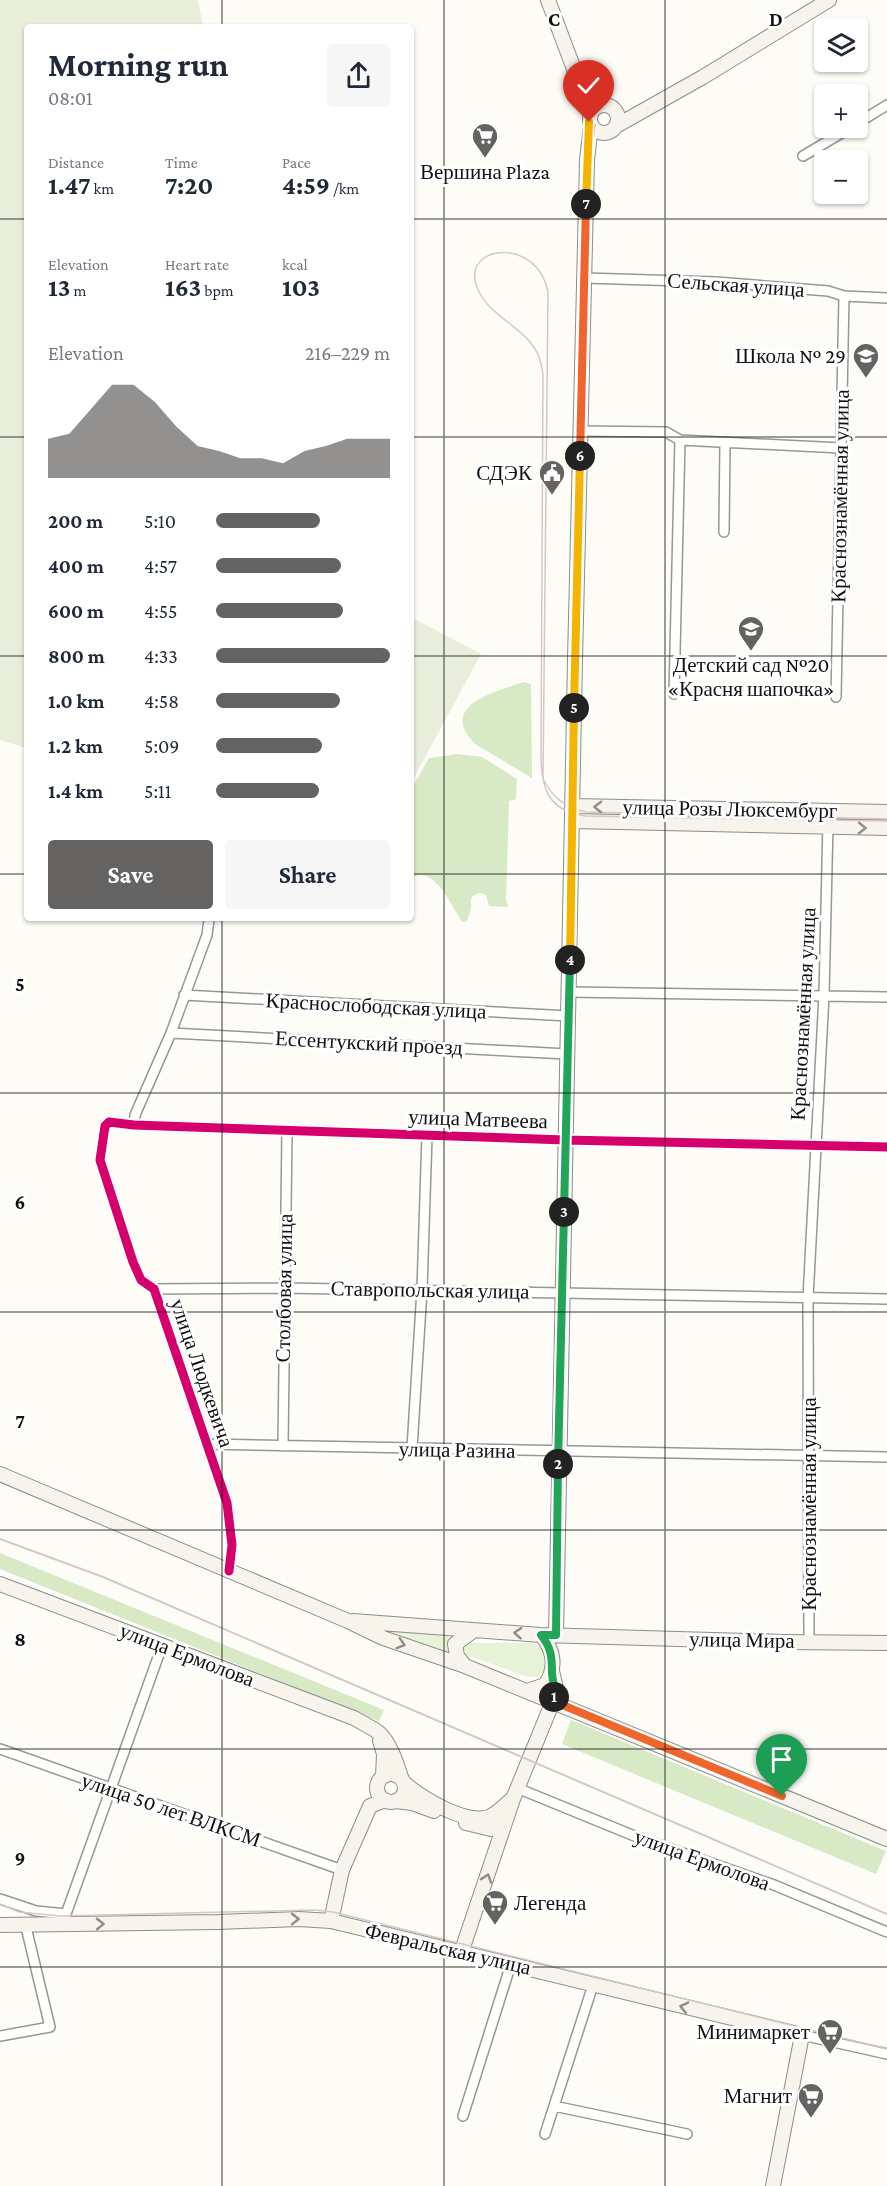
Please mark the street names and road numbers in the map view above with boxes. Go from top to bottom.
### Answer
street label: Сельская улица [667,268,806,302]
street label: Краснознамённая улица [826,388,854,603]
street label: улица Розы Люксембург [622,795,838,823]
street label: Краснознамённая улица [785,906,821,1121]
street label: Краснослободская улица [265,988,488,1024]
street label: Ессентукский проезд [275,1026,464,1060]
street label: улица Матвеева [408,1105,549,1133]
street label: Столбовая улица [271,1213,297,1363]
street label: Ставропольская улица [330,1276,530,1304]
street label: улица Людкевича [165,1296,239,1451]
street label: Краснознамённая улица [797,1397,821,1611]
street label: улица Разина [398,1437,516,1463]
street label: улица Ермолова [116,1618,258,1692]
street label: улица Мира [689,1627,796,1653]
street label: улица 50 лет ВЛКСМ [78,1768,264,1852]
street label: улица Ермолова [631,1824,774,1896]
street label: Февральская улица [363,1918,534,1980]

